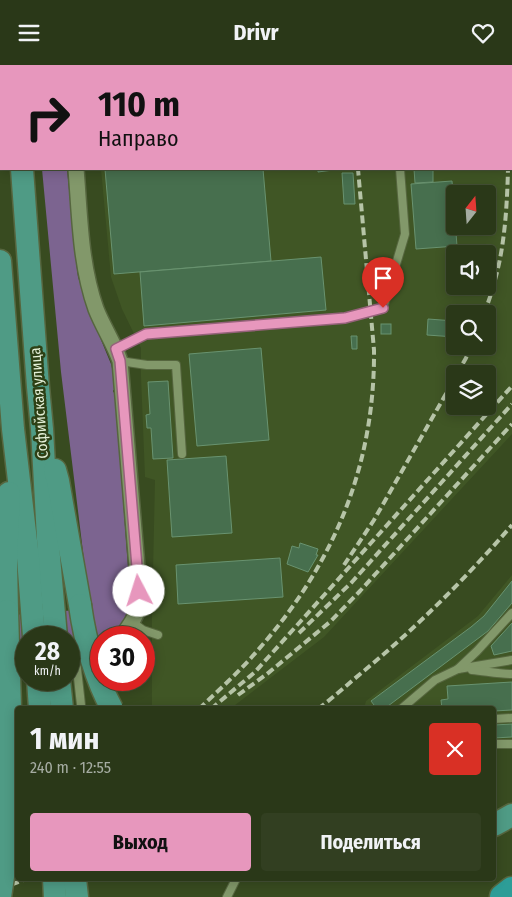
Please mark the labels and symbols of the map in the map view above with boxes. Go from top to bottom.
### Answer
north arrow [446,185,496,235]
pin [362,257,404,308]
street label: Софийская улица [26,347,52,459]
position arrow [112,564,164,616]
speed limit sign: 30 [90,626,155,691]

